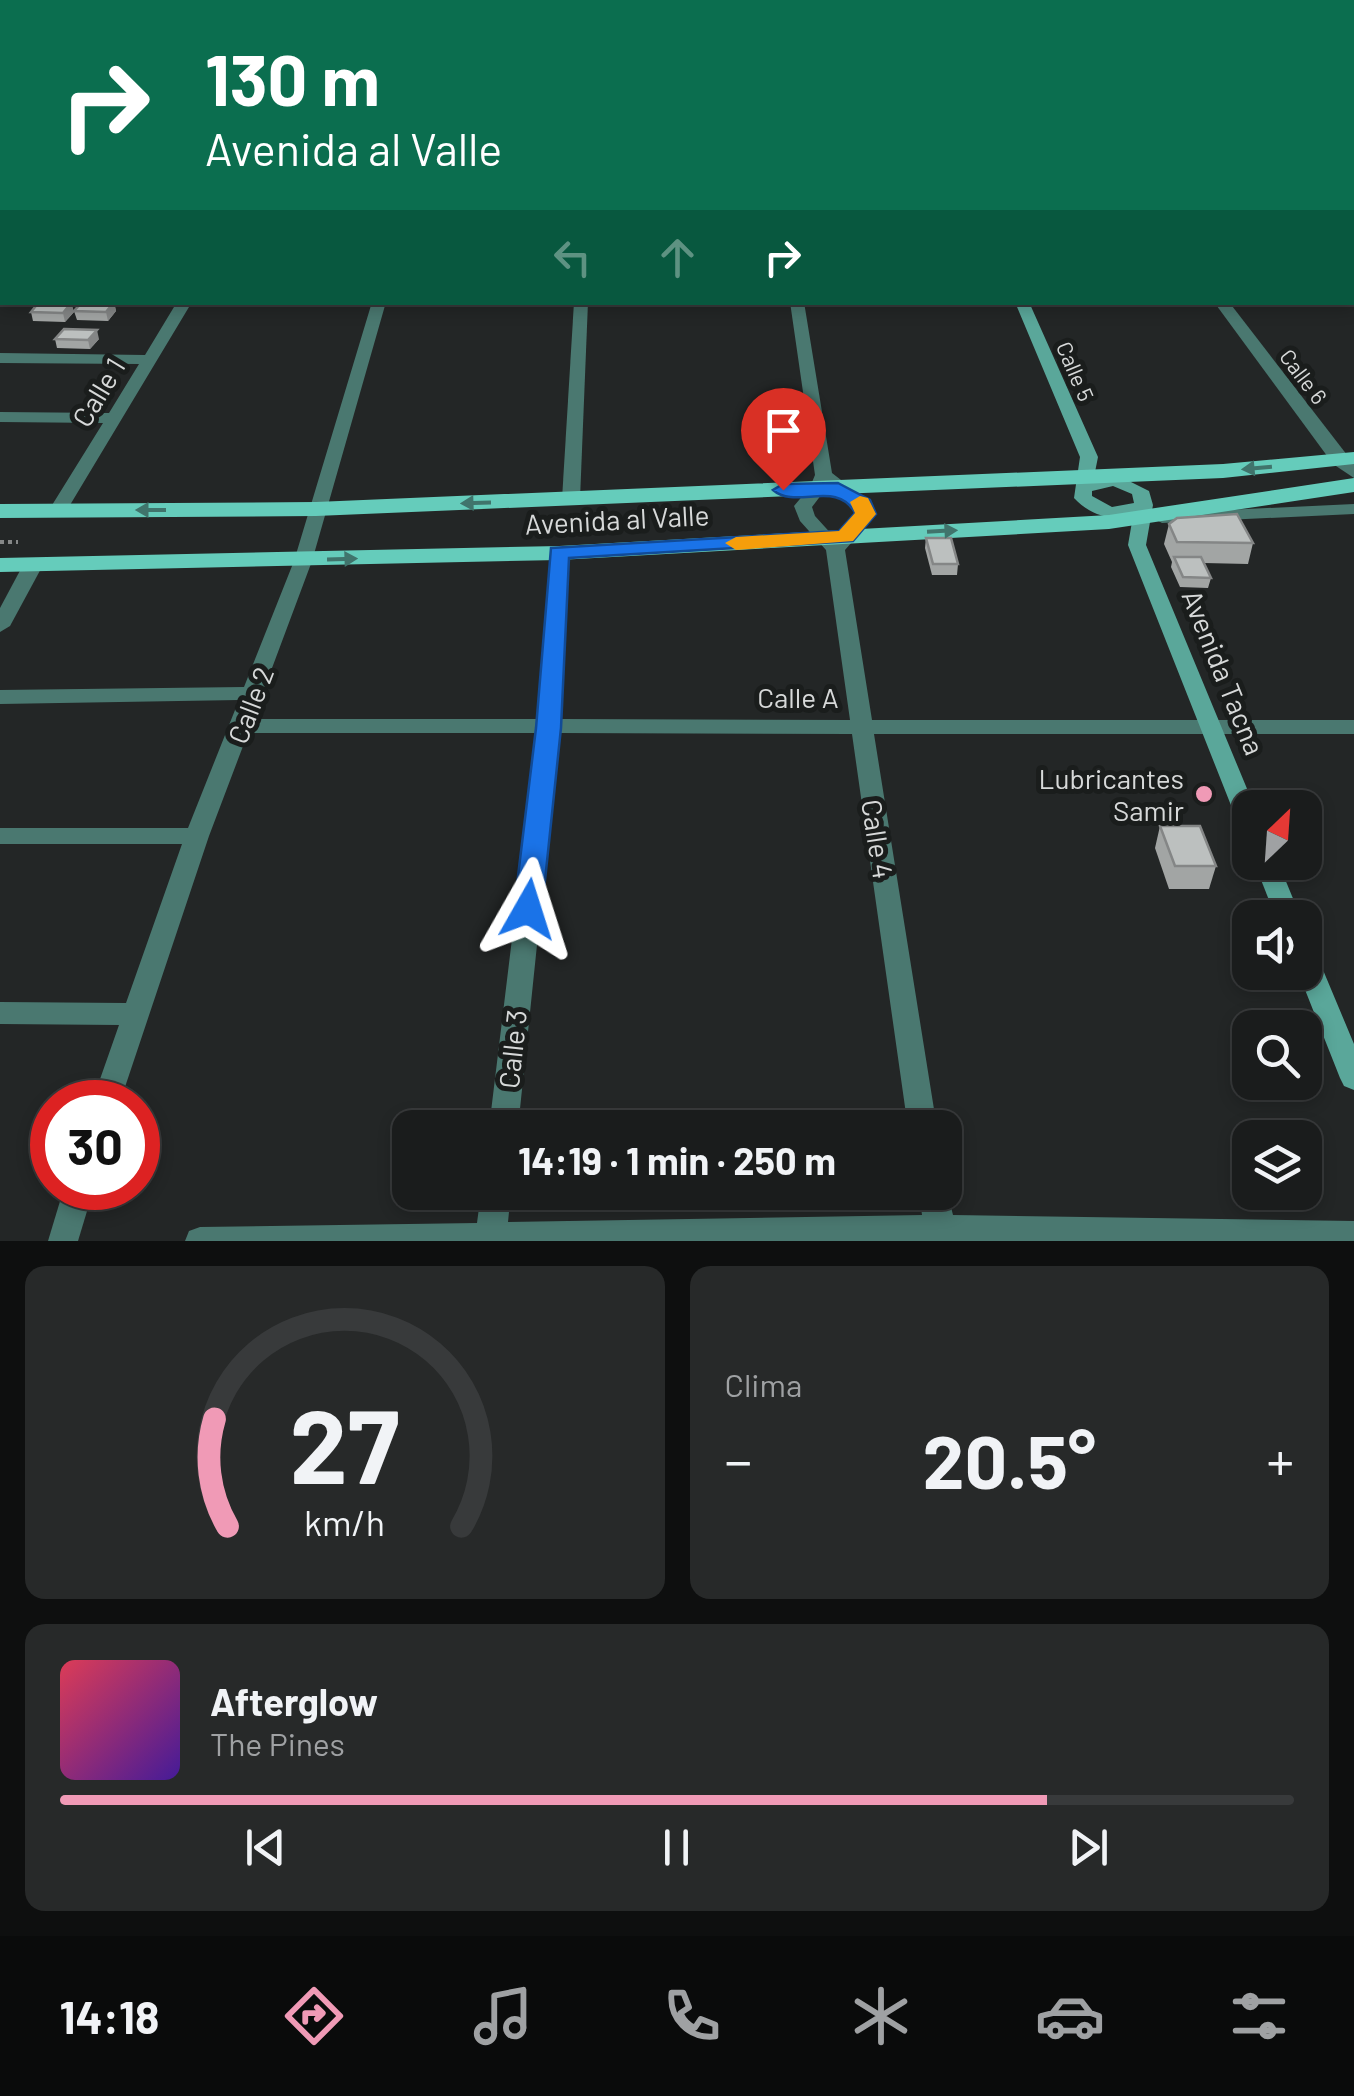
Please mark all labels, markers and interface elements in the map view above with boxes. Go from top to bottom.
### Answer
text: 130 m [205,36,380,120]
icon: right [40,40,170,170]
text: Avenida al Valle [205,121,502,175]
icon: left [545,230,600,285]
icon: ahead [650,230,705,285]
icon: right [755,230,810,285]
street label: Calle 5 [1052,337,1100,405]
street label: Calle 6 [1275,343,1333,409]
street label: Calle 1 [64,351,132,433]
pin [741,388,826,491]
icon: arrive [756,403,811,458]
one-way arrow [1241,460,1272,476]
one-way arrow [460,495,492,511]
street label: Avenida al Valle [524,497,710,541]
one-way arrow [135,502,167,518]
one-way arrow [927,523,959,539]
one-way arrow [327,551,359,567]
street label: Avenida Tacna [1175,584,1273,760]
street label: Calle 2 [220,662,280,748]
street label: Calle A [757,680,839,714]
place label: Lubricantes Samir [1039,761,1184,827]
marker: Lubricantes Samir [1193,783,1215,805]
north arrow [1232,790,1322,880]
map controls [1232,790,1322,1210]
street label: Calle 4 [855,797,901,881]
position arrow [476,857,580,961]
button: sound [1232,900,1322,990]
street label: Calle 3 [491,1008,533,1090]
button: search [1232,1010,1322,1100]
speed limit sign: 30 [30,1080,160,1210]
button: layers [1232,1120,1322,1210]
text: 14:19 · 1 min · 250 m [518,1137,836,1183]
text: Clima [725,1365,802,1403]
text: 27 [290,1380,400,1505]
text: 20.5° [922,1414,1096,1504]
text: − [725,1426,752,1492]
text: + [1266,1426,1294,1492]
text: km/h [304,1500,385,1543]
text: Afterglow [210,1678,378,1724]
text: The Pines [210,1724,345,1762]
icon: previous [238,1820,293,1875]
icon: pause [649,1820,704,1875]
icon: next [1061,1820,1116,1875]
icon: directions [279,1981,349,2051]
icon: music [468,1981,538,2051]
icon: phone [657,1981,727,2051]
icon: climate [846,1981,916,2051]
icon: car [1035,1981,1105,2051]
icon: filters [1224,1981,1294,2051]
text: 14:18 [60,1989,159,2043]

